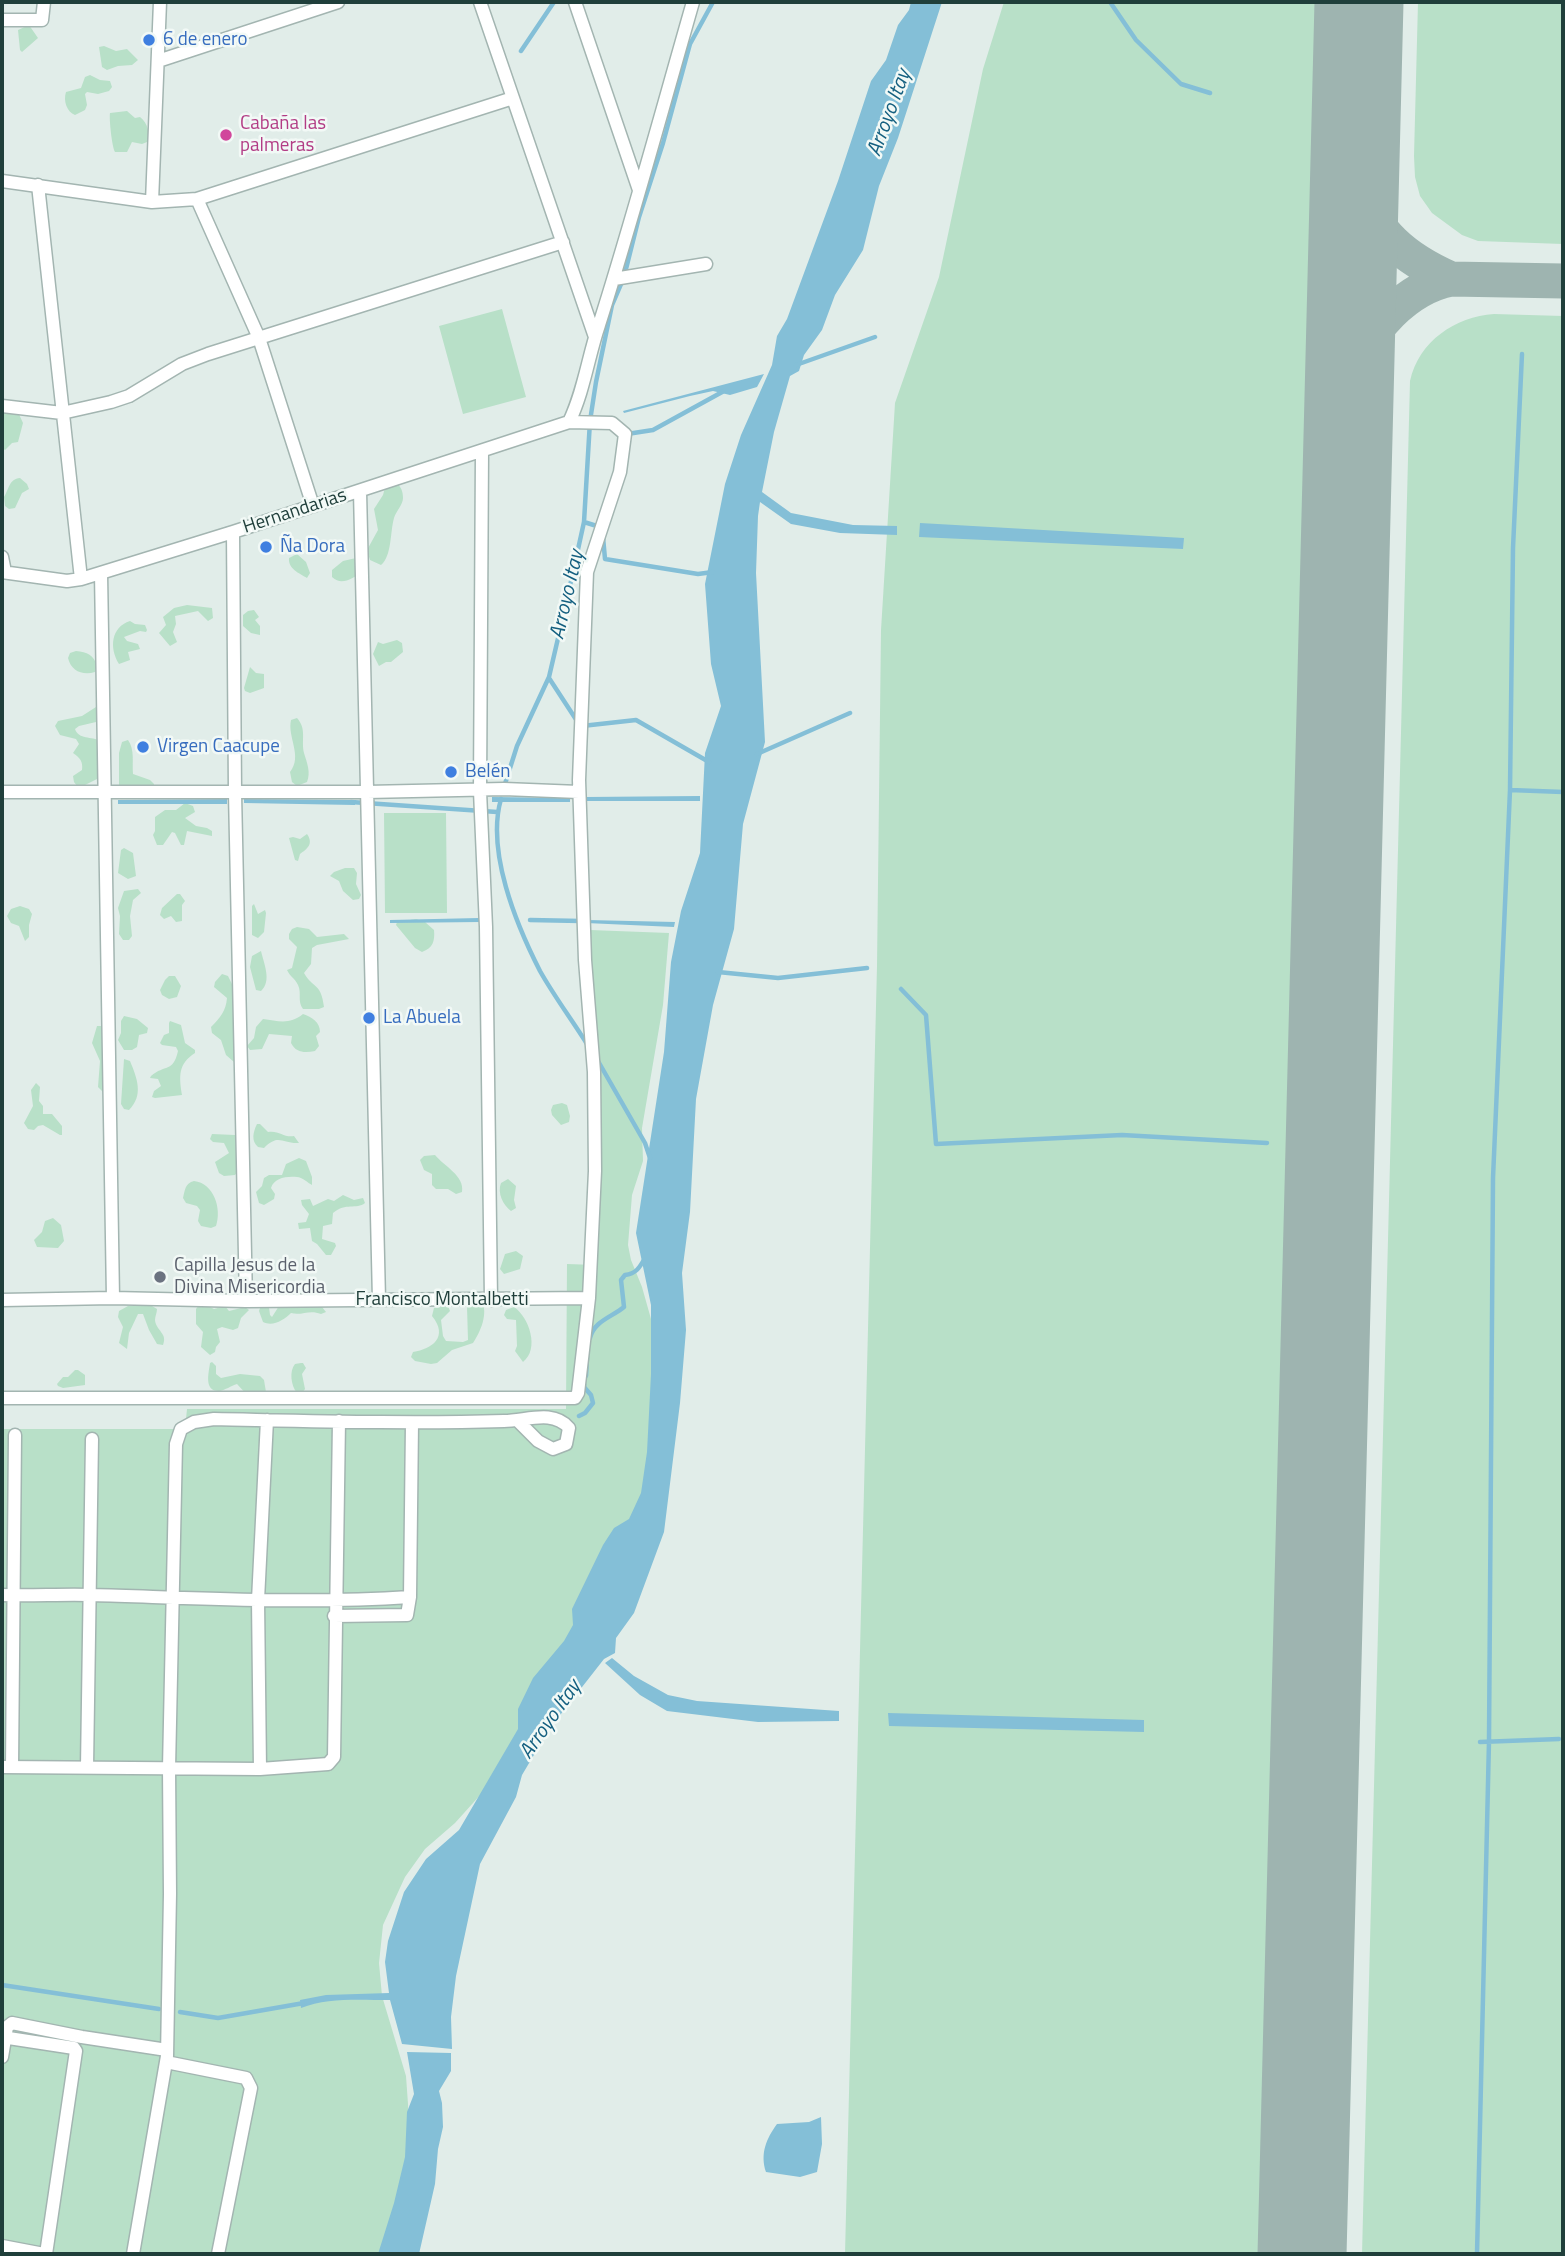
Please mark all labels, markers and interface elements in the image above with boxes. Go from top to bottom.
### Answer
place label: 6 de enero [163,29,247,51]
marker: 6 de enero [141,32,157,48]
water label: Arroyo Itay [863,66,917,160]
place label: Cabaña las palmeras [240,113,326,157]
marker: Cabaña las palmeras [218,127,234,143]
street label: Hernandarias [240,485,350,539]
place label: Ña Dora [280,536,345,558]
marker: Ña Dora [258,539,274,555]
water label: Arroyo Itay [546,548,590,642]
place label: Virgen Caacupe [157,736,280,758]
marker: Virgen Caacupe [135,739,151,755]
place label: Belén [465,761,510,783]
marker: Belén [443,764,459,780]
place label: La Abuela [383,1007,461,1029]
marker: La Abuela [361,1010,377,1026]
place label: Capilla Jesus de la Divina Misericordia [174,1255,325,1299]
marker: Capilla Jesus de la Divina Misericordia [152,1269,168,1285]
street label: Francisco Montalbetti [355,1289,529,1311]
water label: Arroyo Itay [515,1676,587,1764]

